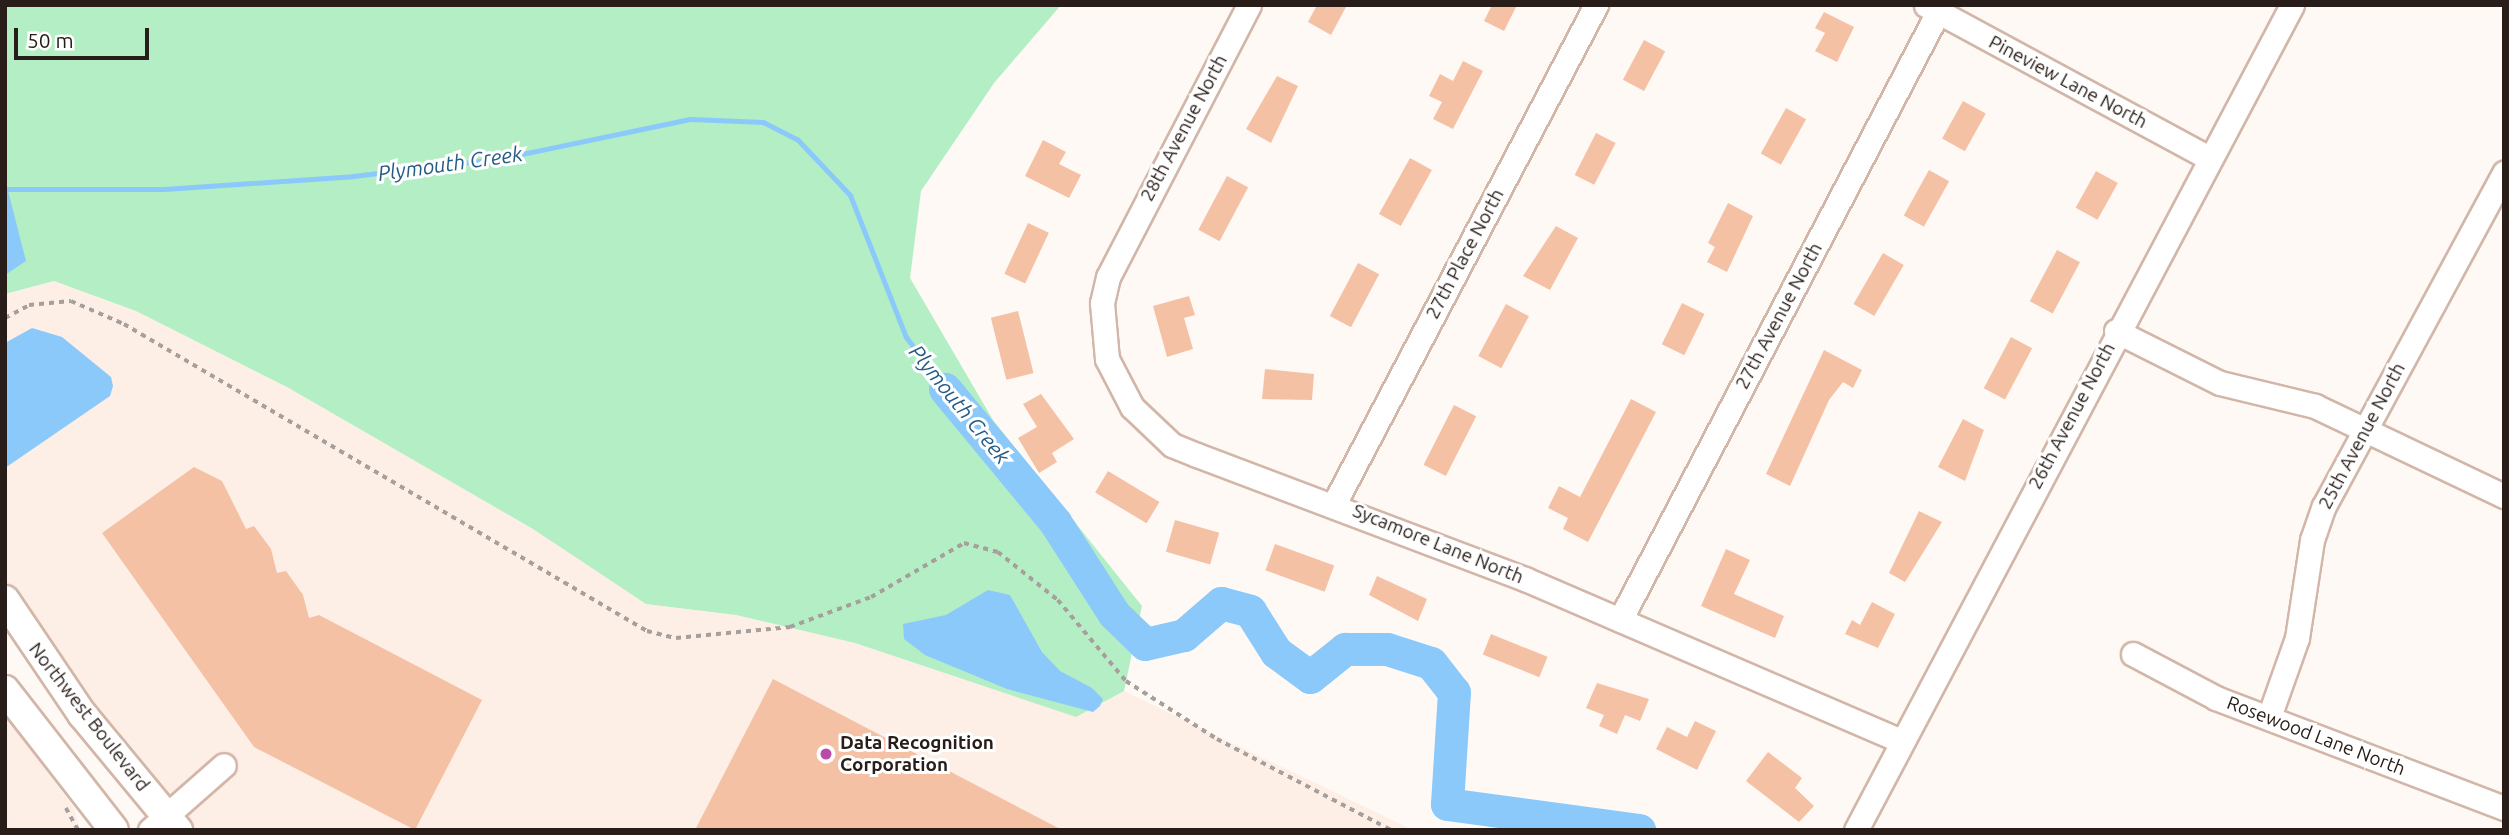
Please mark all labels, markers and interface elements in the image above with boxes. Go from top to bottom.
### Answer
scale bar [18,14,152,58]
text: 50 m [27,28,74,52]
street label: Pineview Lane North [1985,31,2151,133]
street label: 28th Avenue North [1136,51,1232,205]
water label: Plymouth Creek [376,140,524,186]
street label: 27th Place North [1421,185,1509,323]
street label: 27th Avenue North [1731,239,1827,393]
water label: Plymouth Creek [904,339,1016,469]
street label: 26th Avenue North [2024,339,2120,493]
street label: 25th Avenue North [2314,359,2410,513]
street label: Sycamore Lane North [1349,499,1527,589]
street label: Northwest Boulevard [24,638,154,796]
street label: Rosewood Lane North [2223,691,2409,781]
place label: Data Recognition Corporation [840,732,994,776]
marker: Data Recognition Corporation [818,746,834,762]

